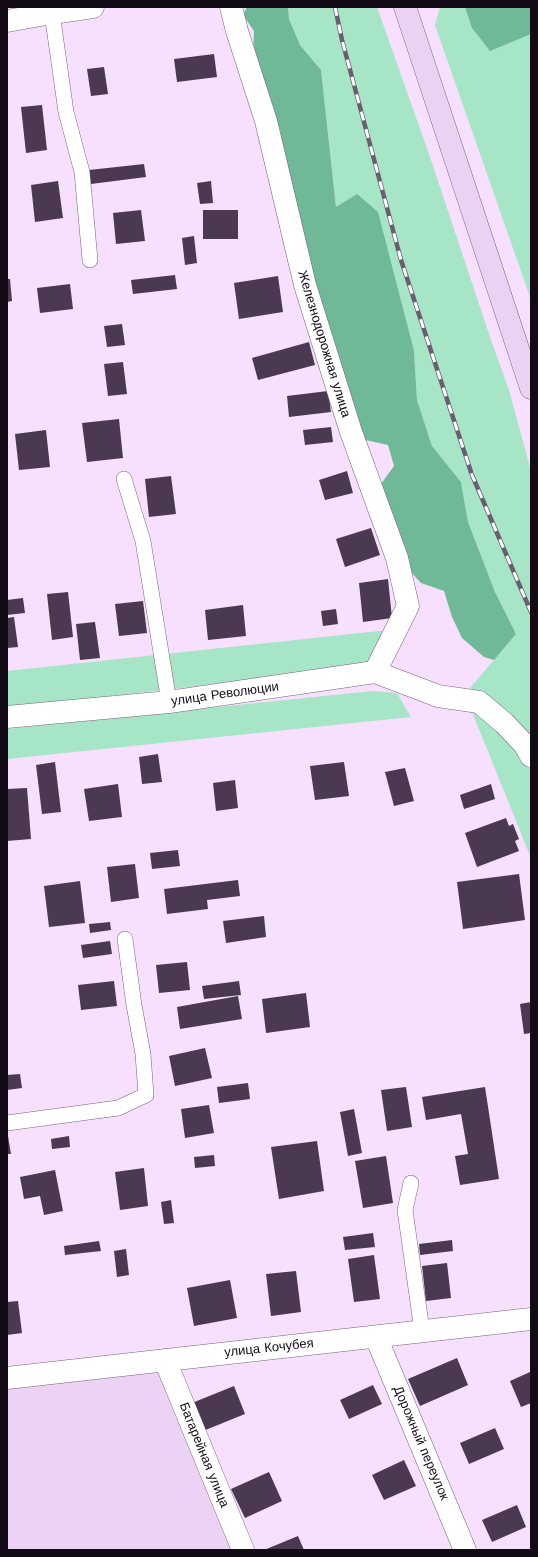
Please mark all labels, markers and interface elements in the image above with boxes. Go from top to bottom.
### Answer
street label: Железнодорожная улица [294,269,354,419]
street label: улица Революции [170,679,280,709]
street label: улица Кочубея [224,1336,314,1360]
street label: Дорожный переулок [390,1383,452,1503]
street label: Батарейная улица [176,1400,232,1510]

